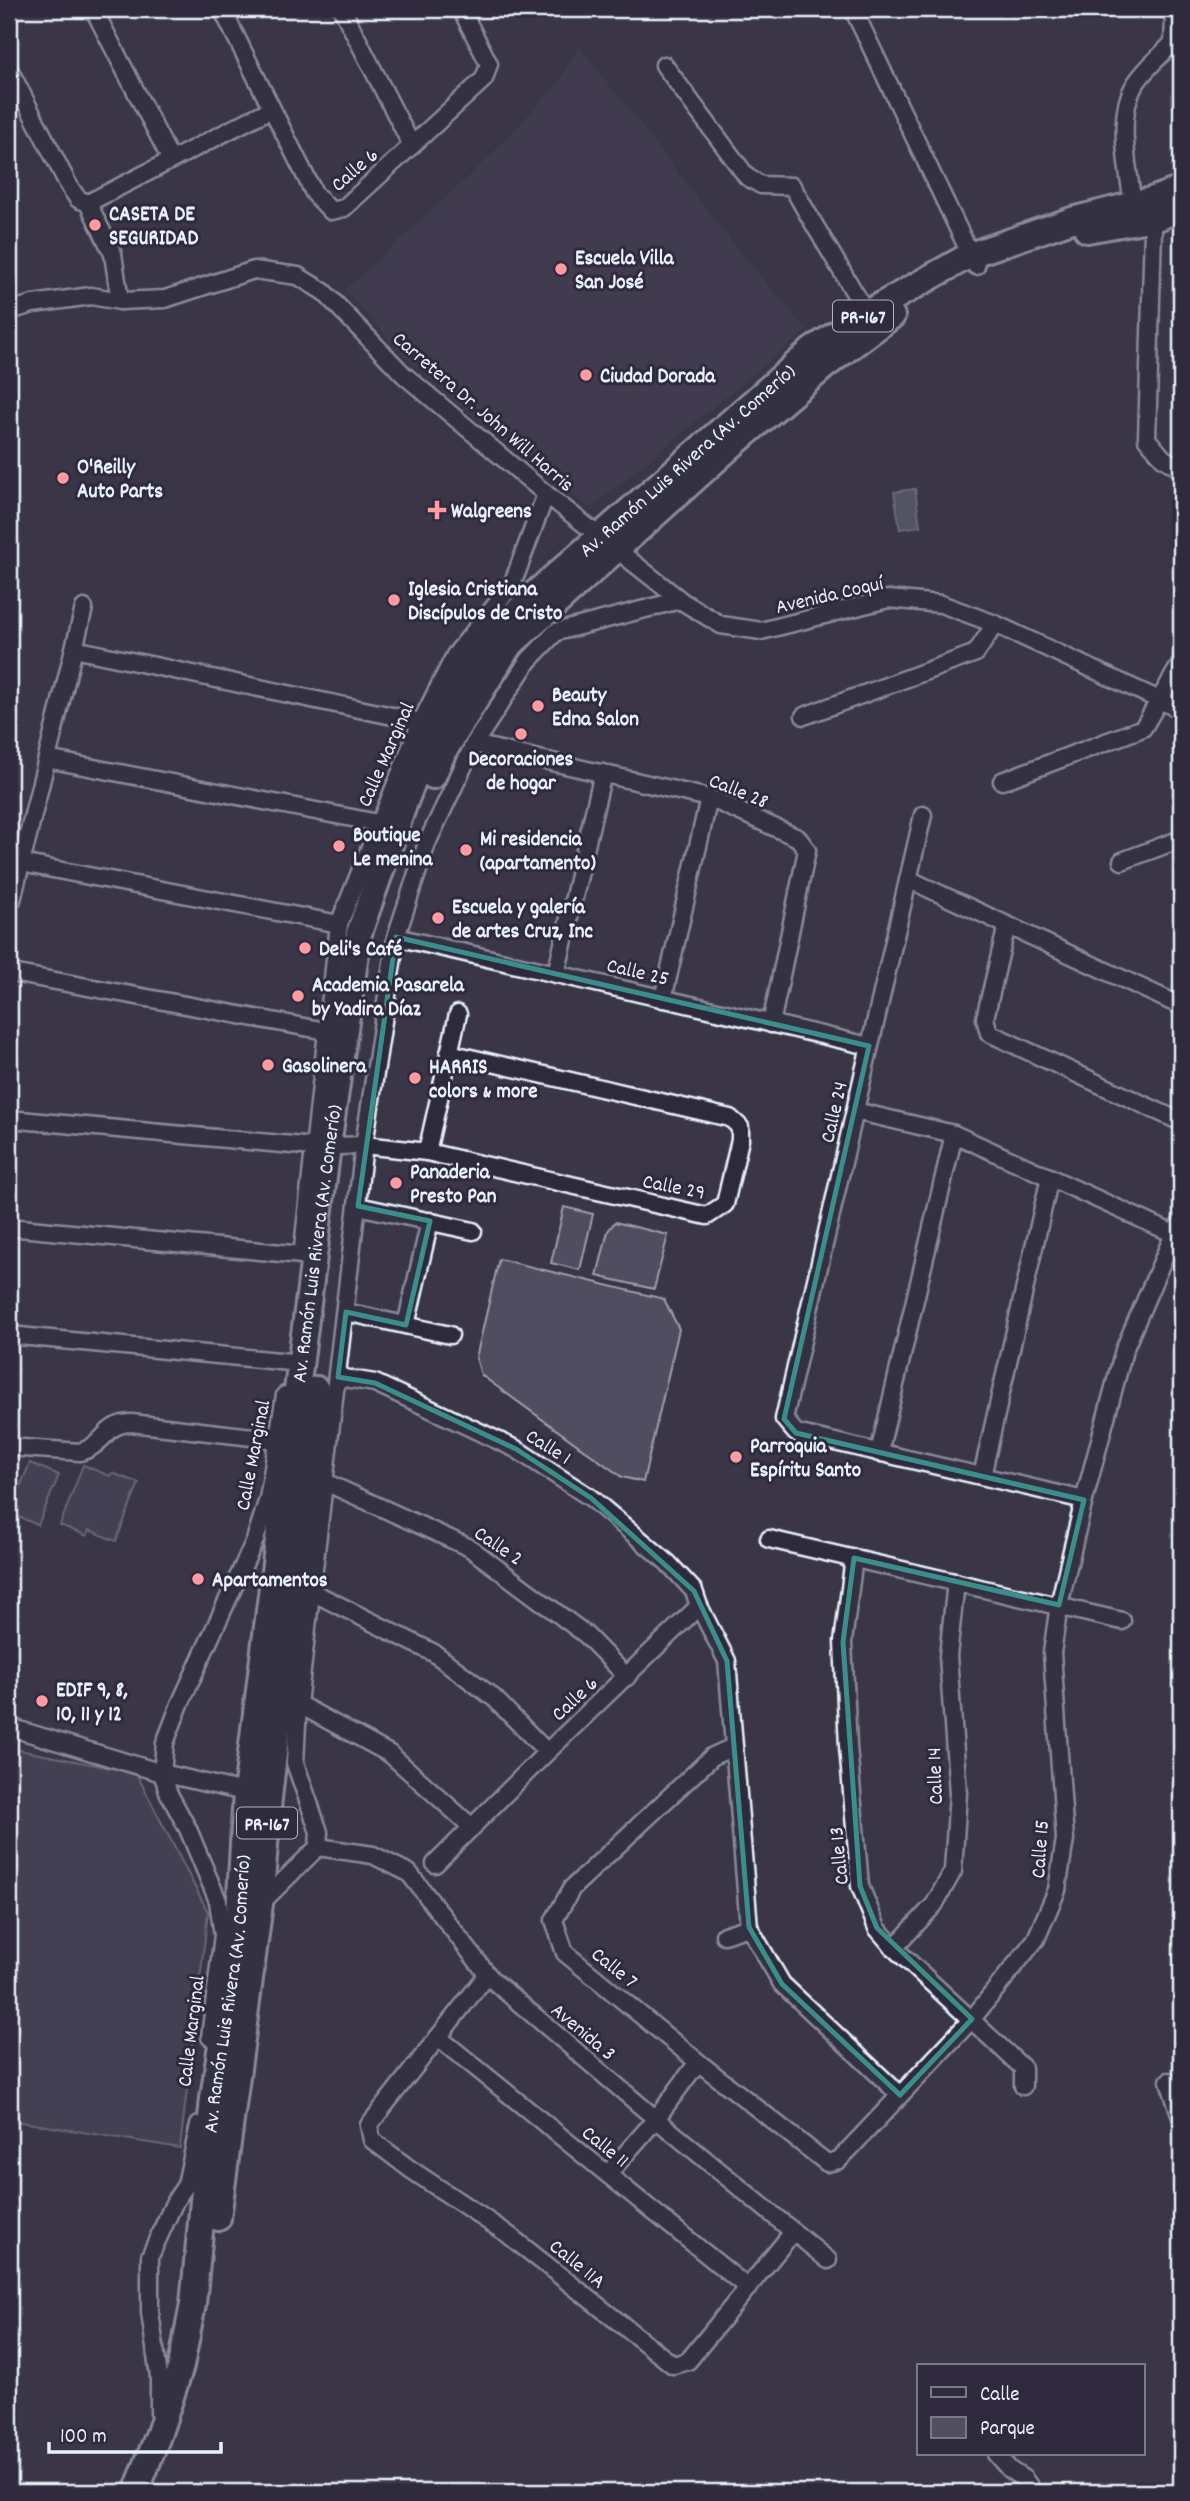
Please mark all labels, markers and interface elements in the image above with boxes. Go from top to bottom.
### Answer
street label: Calle 6 [326,142,386,200]
place label: CASETA DE SEGURIDAD [109,201,199,255]
marker: CASETA DE SEGURIDAD [87,217,103,233]
place label: Escuela Villa San José [575,245,675,299]
marker: Escuela Villa San José [553,261,569,277]
road number: PR-167 [833,300,893,332]
street label: Carretera Dr. John Will Harris [385,326,579,501]
street label: Av. Ramón Luis Rivera (Av. Comerío) [574,359,804,566]
place label: Ciudad Dorada [600,363,716,393]
marker: Ciudad Dorada [578,367,594,383]
place label: O'Reilly Auto Parts [77,454,163,508]
marker: O'Reilly Auto Parts [55,470,71,486]
place label: Walgreens [451,498,532,528]
marker: Walgreens [429,502,445,518]
street label: Avenida Coquí [773,570,888,624]
place label: Iglesia Cristiana Discípulos de Cristo [408,576,562,630]
marker: Iglesia Cristiana Discípulos de Cristo [386,592,402,608]
place label: Beauty Edna Salon [552,682,639,736]
street label: Calle Marginal [351,698,424,812]
marker: Beauty Edna Salon [530,698,546,714]
marker: Decoraciones de hogar [513,726,529,742]
place label: Decoraciones de hogar [469,746,574,800]
street label: Calle 28 [704,767,772,818]
place label: Boutique Le menina [353,822,434,876]
place label: Mi residencia (apartamento) [480,826,596,880]
marker: Boutique Le menina [331,838,347,854]
marker: Mi residencia (apartamento) [458,842,474,858]
place label: Escuela y galería de artes Cruz, Inc [452,894,593,948]
marker: Escuela y galería de artes Cruz, Inc [430,910,446,926]
place label: Deli's Café [319,936,402,966]
marker: Deli's Café [297,940,313,956]
street label: Calle 25 [603,952,671,996]
place label: Academia Pasarela by Yadira Díaz [312,972,465,1026]
marker: Academia Pasarela by Yadira Díaz [290,988,306,1004]
place label: Gasolinera [282,1053,367,1083]
place label: HARRIS colors & more [429,1054,537,1108]
marker: Gasolinera [260,1057,276,1073]
marker: HARRIS colors & more [407,1070,423,1086]
street label: Calle 24 [814,1079,858,1146]
street label: Av. Ramón Luis Rivera (Av. Comerío) [286,1103,352,1385]
place label: Panaderia Presto Pan [410,1159,497,1213]
street label: Calle 29 [640,1168,707,1210]
marker: Panaderia Presto Pan [388,1175,404,1191]
street label: Calle Marginal [230,1398,280,1513]
street label: Calle 1 [519,1423,576,1474]
place label: Parroquia Espíritu Santo [750,1433,861,1487]
marker: Parroquia Espíritu Santo [728,1449,744,1465]
street label: Calle 2 [467,1520,528,1575]
place label: Apartamentos [212,1567,328,1597]
marker: Apartamentos [190,1571,206,1587]
street label: Calle 6 [546,1671,606,1730]
place label: EDIF 9, 8, 10, 11 y 12 [56,1677,128,1731]
marker: EDIF 9, 8, 10, 11 y 12 [34,1693,50,1709]
street label: Calle 14 [921,1747,953,1805]
road number: PR-167 [237,1808,297,1839]
street label: Calle 15 [1025,1819,1059,1879]
street label: Calle 13 [823,1825,859,1886]
street label: Av. Ramón Luis Rivera (Av. Comerío) [198,1854,260,2135]
street label: Calle 7 [583,1941,643,1997]
street label: Calle Marginal [171,1974,215,2089]
street label: Avenida 3 [543,1997,621,2069]
street label: Calle 11 [574,2120,634,2177]
street label: Calle 11A [541,2233,611,2297]
legend [917,2364,1144,2456]
text: Calle [980,2381,1019,2411]
scale bar [49,2410,220,2454]
text: Parque [980,2415,1035,2445]
text: 100 m [60,2423,107,2453]

